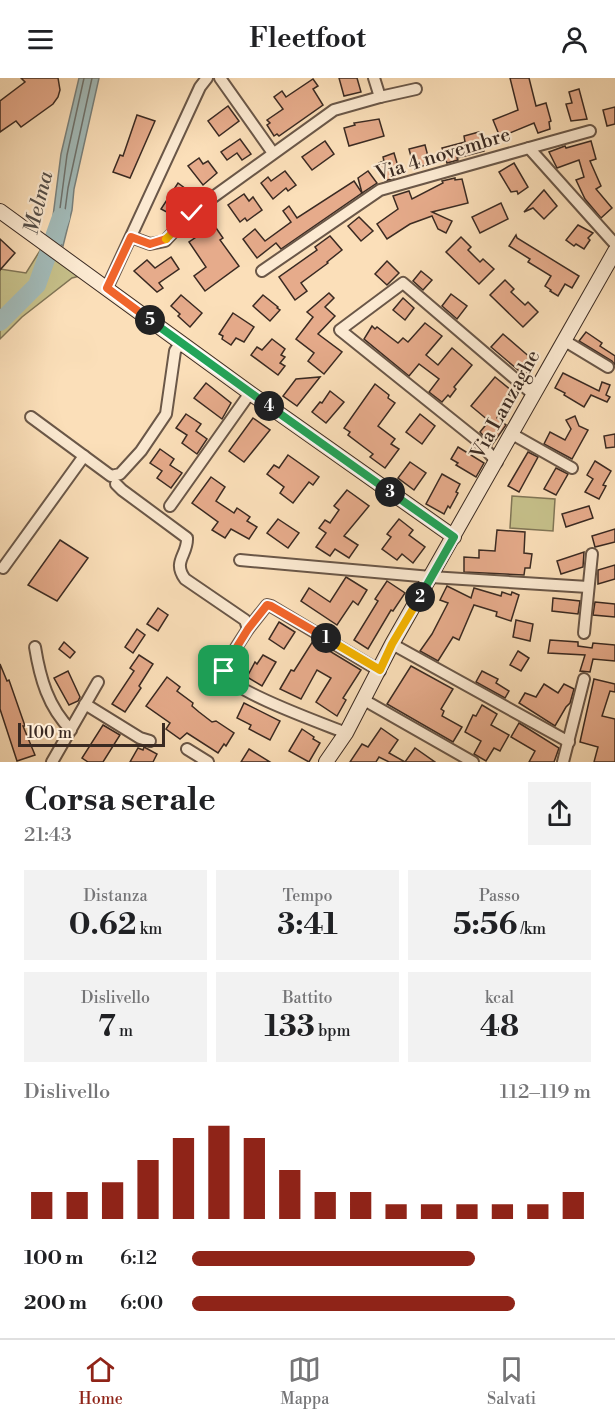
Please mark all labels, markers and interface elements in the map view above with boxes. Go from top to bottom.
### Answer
text: Fleetfoot [249,22,366,56]
icon: menu [24,23,57,56]
icon: person [558,23,591,56]
street label: Via 4 novembre [371,123,514,188]
water label: Melma [19,169,59,237]
pin [166,187,217,238]
icon: check [175,196,208,229]
pin: 5 [135,305,165,335]
text: 5 [145,310,155,330]
street label: Via Lanzaghe [465,346,546,465]
pin: 4 [254,391,284,421]
text: 4 [264,396,274,416]
pin: 3 [375,477,405,507]
text: 3 [385,482,395,502]
pin: 2 [405,582,435,612]
text: 2 [415,587,425,607]
pin: 1 [311,623,341,653]
text: 1 [322,628,330,648]
pin [198,645,249,696]
icon: arrive [207,654,240,687]
scale bar [18,720,165,748]
text: 100 m [27,723,72,743]
text: Corsa serale [24,780,216,821]
button: share [528,782,591,845]
text: 21:43 [24,823,72,848]
text: Distanza [83,886,148,906]
text: Tempo [282,886,333,906]
text: Passo [479,886,520,906]
text: 0.62 [69,906,137,944]
text: 3:41 [277,906,338,944]
text: 5:56 [453,906,517,944]
text: km [137,919,162,939]
text: /km [517,919,546,939]
text: Dislivello [81,988,150,1008]
text: Battito [282,988,333,1008]
text: kcal [485,988,514,1008]
text: 7 [98,1008,116,1046]
text: 133 [264,1008,315,1046]
text: 48 [480,1008,519,1046]
text: m [116,1021,133,1041]
text: bpm [315,1021,351,1041]
text: Dislivello [24,1080,110,1105]
text: 112–119 m [500,1080,591,1105]
text: 100 m [24,1246,83,1271]
text: 6:12 [120,1246,157,1271]
text: 200 m [24,1291,87,1316]
text: 6:00 [120,1291,163,1316]
tab: Home [79,1353,123,1409]
tab: Mappa [280,1353,329,1409]
tab: Salvati [487,1353,536,1409]

